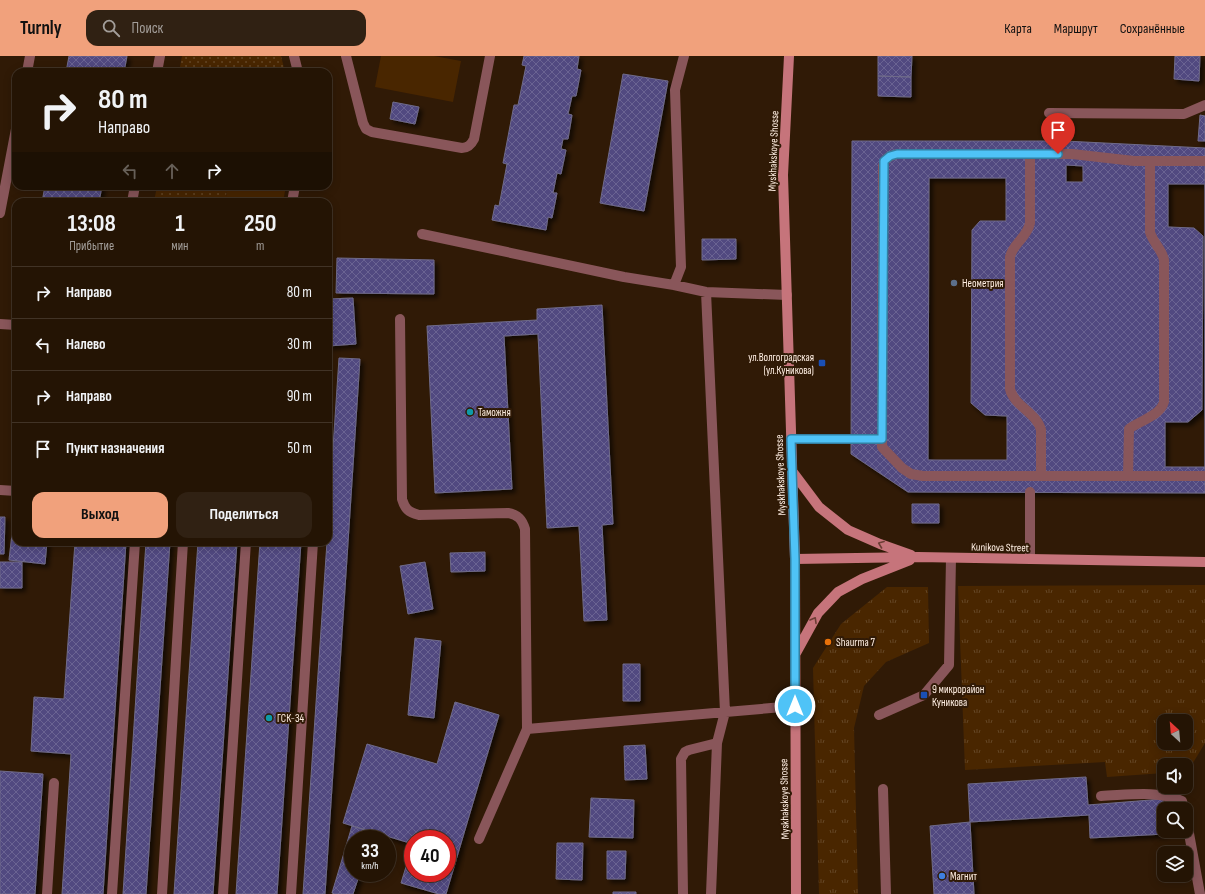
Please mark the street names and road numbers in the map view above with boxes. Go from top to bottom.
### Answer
street label: Myskhakskoye Shosse [766,110,781,192]
street label: Myskhakskoye Shosse [773,434,788,516]
street label: Kunikova Street [971,540,1030,555]
street label: Myskhakskoye Shosse [777,758,792,840]

